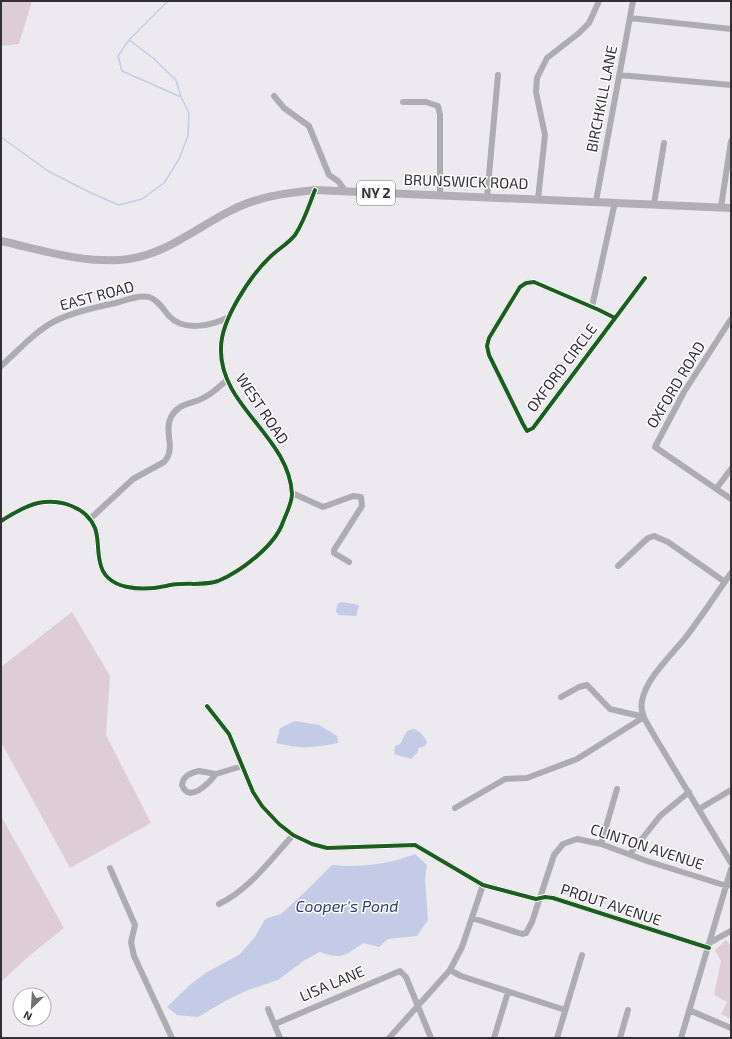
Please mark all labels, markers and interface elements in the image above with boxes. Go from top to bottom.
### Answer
street label: BIRCHKILL LANE [582,44,620,154]
street label: BRUNSWICK ROAD [403,170,529,192]
road number: NY 2 [357,181,395,205]
street label: EAST ROAD [58,276,136,314]
street label: OXFORD CIRCLE [522,320,600,415]
street label: OXFORD ROAD [642,338,708,431]
street label: WEST ROAD [233,370,293,447]
street label: CLINTON AVENUE [588,819,706,873]
street label: PROUT AVENUE [559,879,664,929]
water label: Cooper's Pond [296,896,398,915]
street label: LISA LANE [297,961,367,1005]
north arrow [12,987,52,1027]
text: N [21,1009,34,1024]

